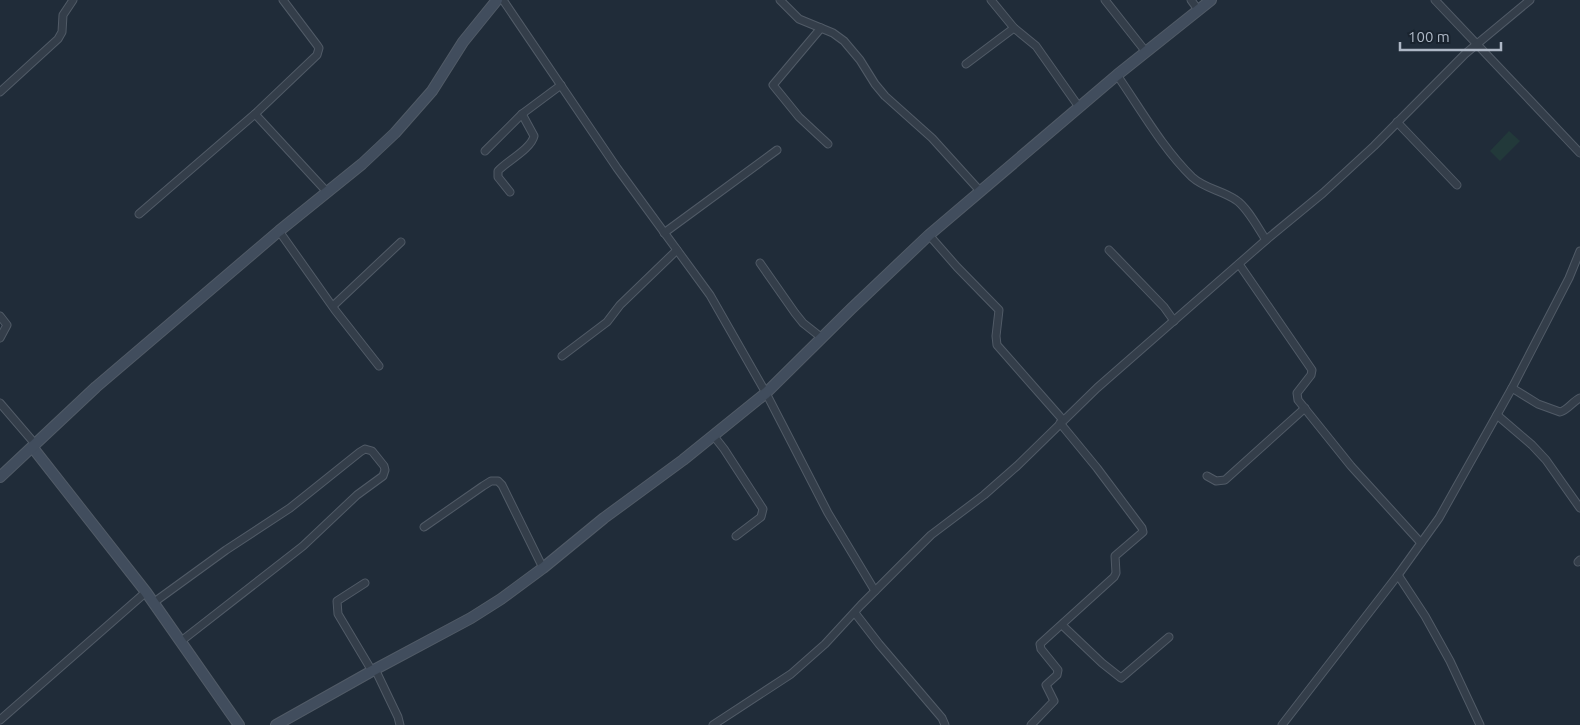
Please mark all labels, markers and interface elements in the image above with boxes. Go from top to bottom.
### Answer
scale bar [1400,20,1501,52]
text: 100 m [1408,28,1450,45]

